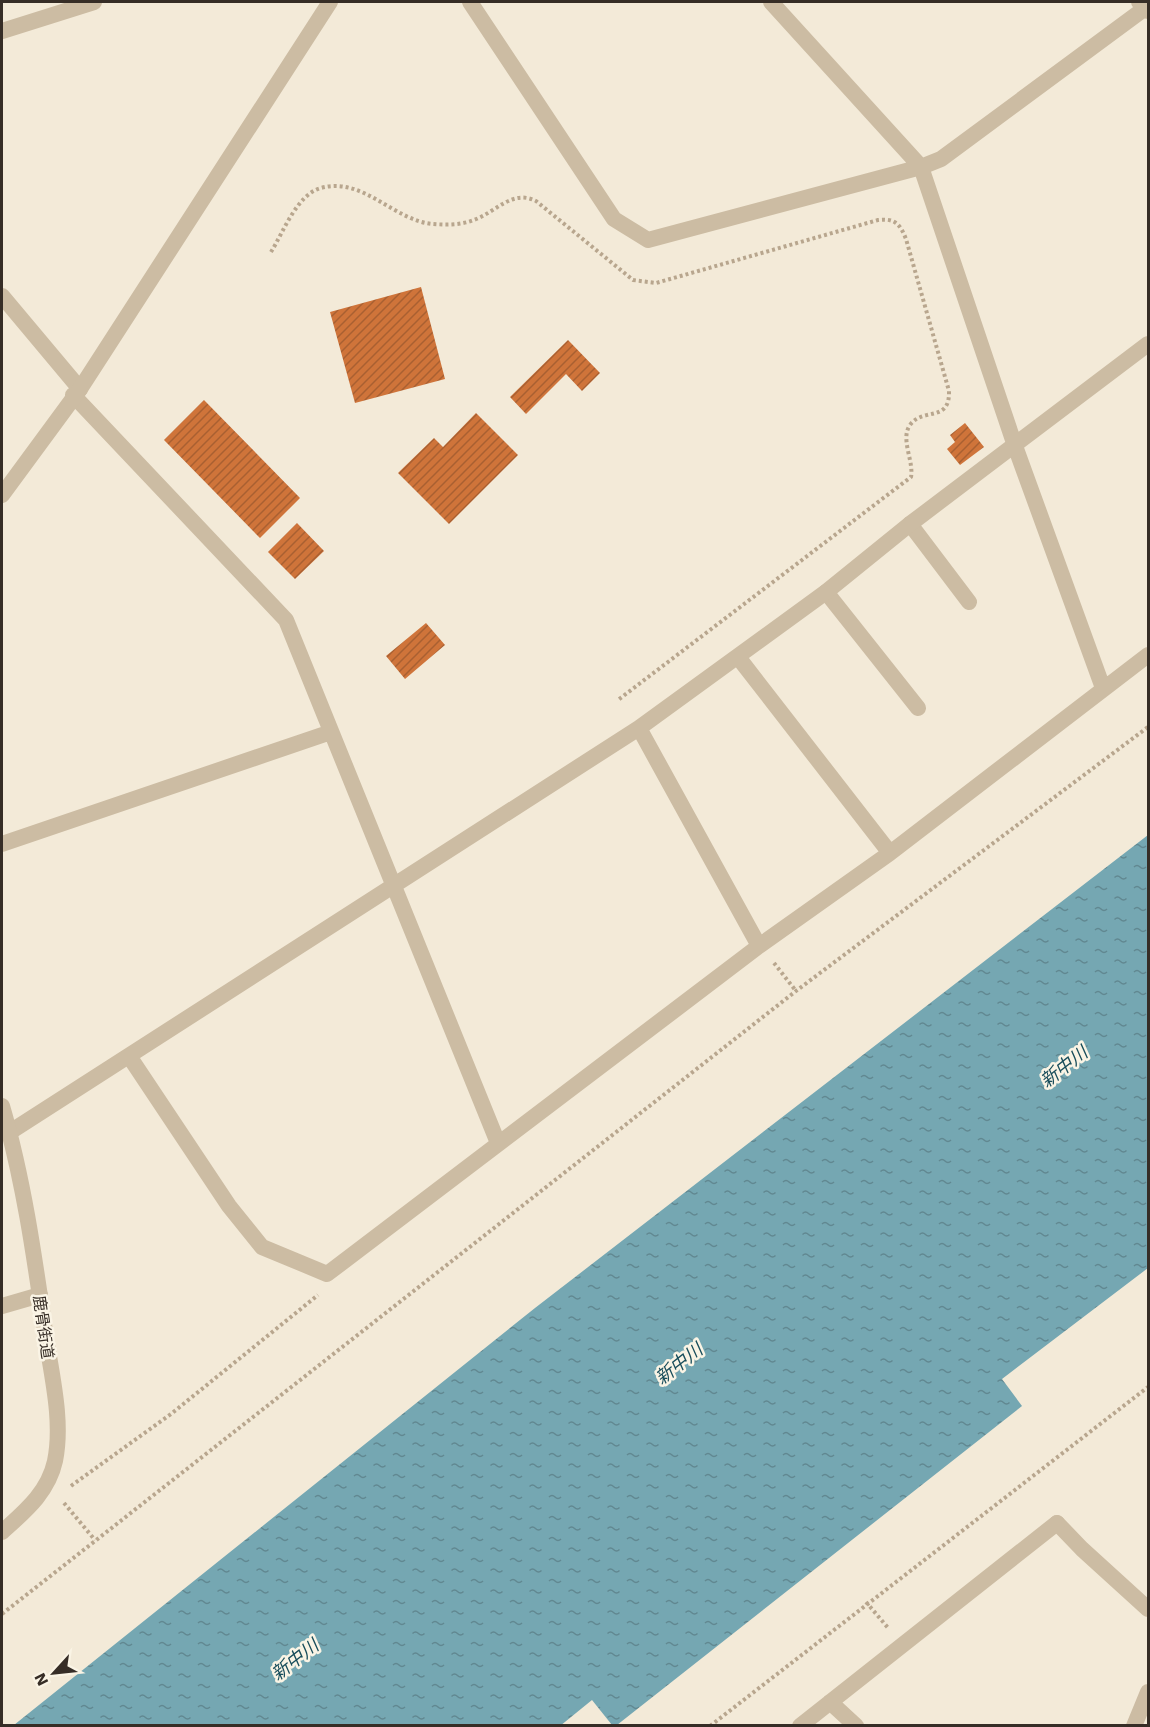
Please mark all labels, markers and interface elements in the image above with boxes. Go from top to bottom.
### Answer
water label: 新中川 [1036,1040,1093,1092]
street label: 鹿骨街道 [30,1294,57,1360]
water label: 新中川 [651,1337,708,1389]
water label: 新中川 [267,1633,324,1685]
north arrow [24,1643,84,1703]
text: N [30,1670,52,1689]

